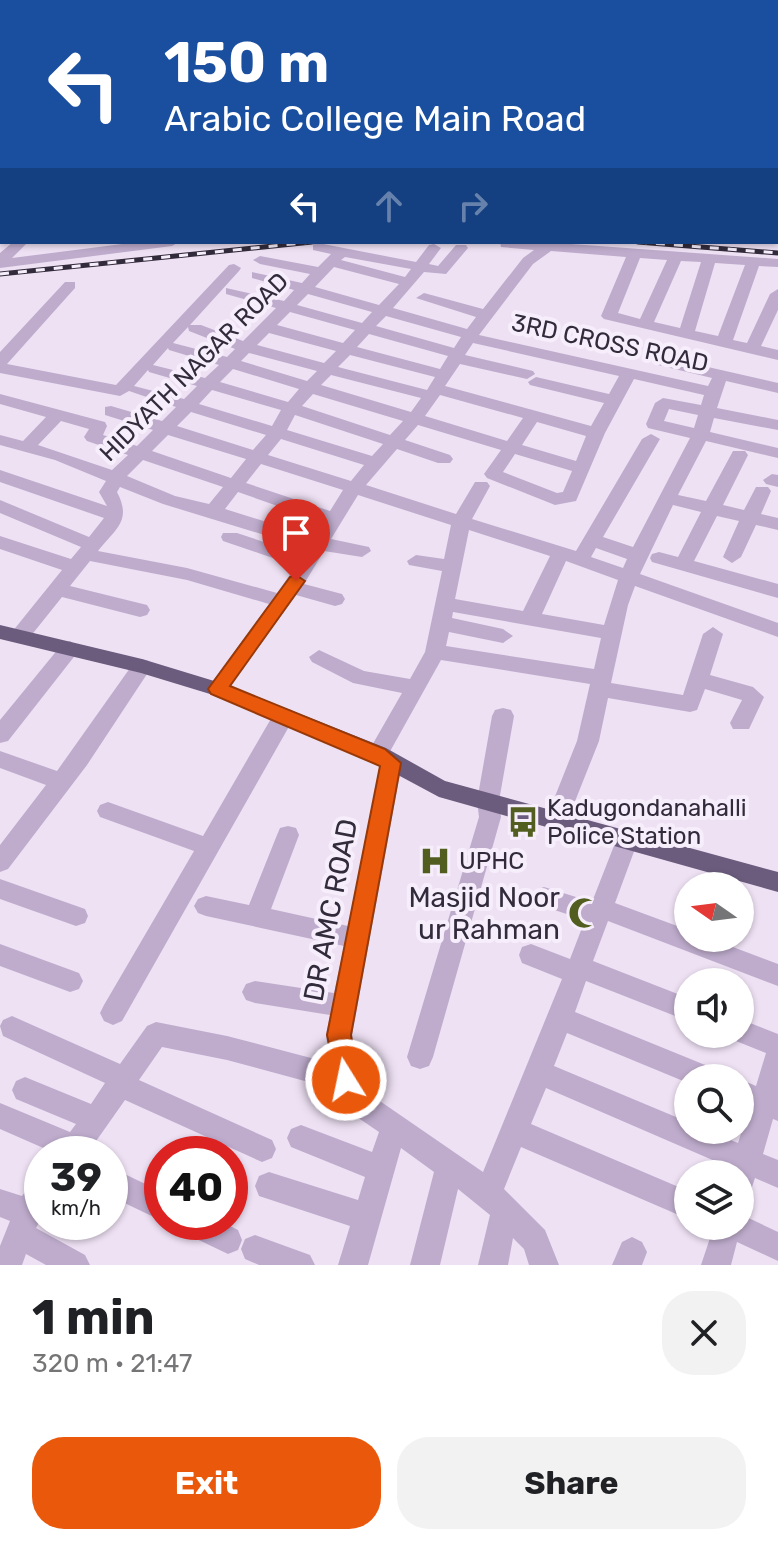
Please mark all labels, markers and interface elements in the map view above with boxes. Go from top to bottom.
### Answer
text: 150 m [164,30,329,96]
icon: left [32,32,136,136]
text: Arabic College Main Road [164,97,586,140]
icon: left [283,184,327,228]
icon: ahead [367,184,411,228]
icon: right [451,184,495,228]
street label: HIDYATH NAGAR ROAD [94,267,294,467]
street label: 3RD CROSS ROAD [509,308,711,378]
pin [262,499,330,581]
icon: arrive [274,511,318,555]
place label: Kadugondanahalli Police Station [547,794,747,850]
bus stop icon: Kadugondanahalli Police Station [506,805,540,839]
street label: DR AMC ROAD [297,816,364,1004]
hospital icon: UPHC [418,844,452,878]
place label: UPHC [459,847,524,875]
north arrow [674,872,754,952]
map controls [674,872,754,1240]
place label: Masjid Noor ur Rahman [408,881,560,946]
mosque icon: Masjid Noor ur Rahman [567,896,601,930]
button: sound [674,968,754,1048]
position arrow [304,1038,388,1122]
button: search [674,1064,754,1144]
speed limit sign: 40 [144,1136,248,1240]
text: 39 [50,1154,102,1201]
button: layers [674,1160,754,1240]
text: km/h [51,1196,101,1220]
text: 1 min [32,1289,155,1346]
button: close [662,1291,746,1375]
text: 320 m · 21:47 [32,1348,192,1379]
button: Exit [32,1437,381,1529]
button: Share [397,1437,746,1529]

